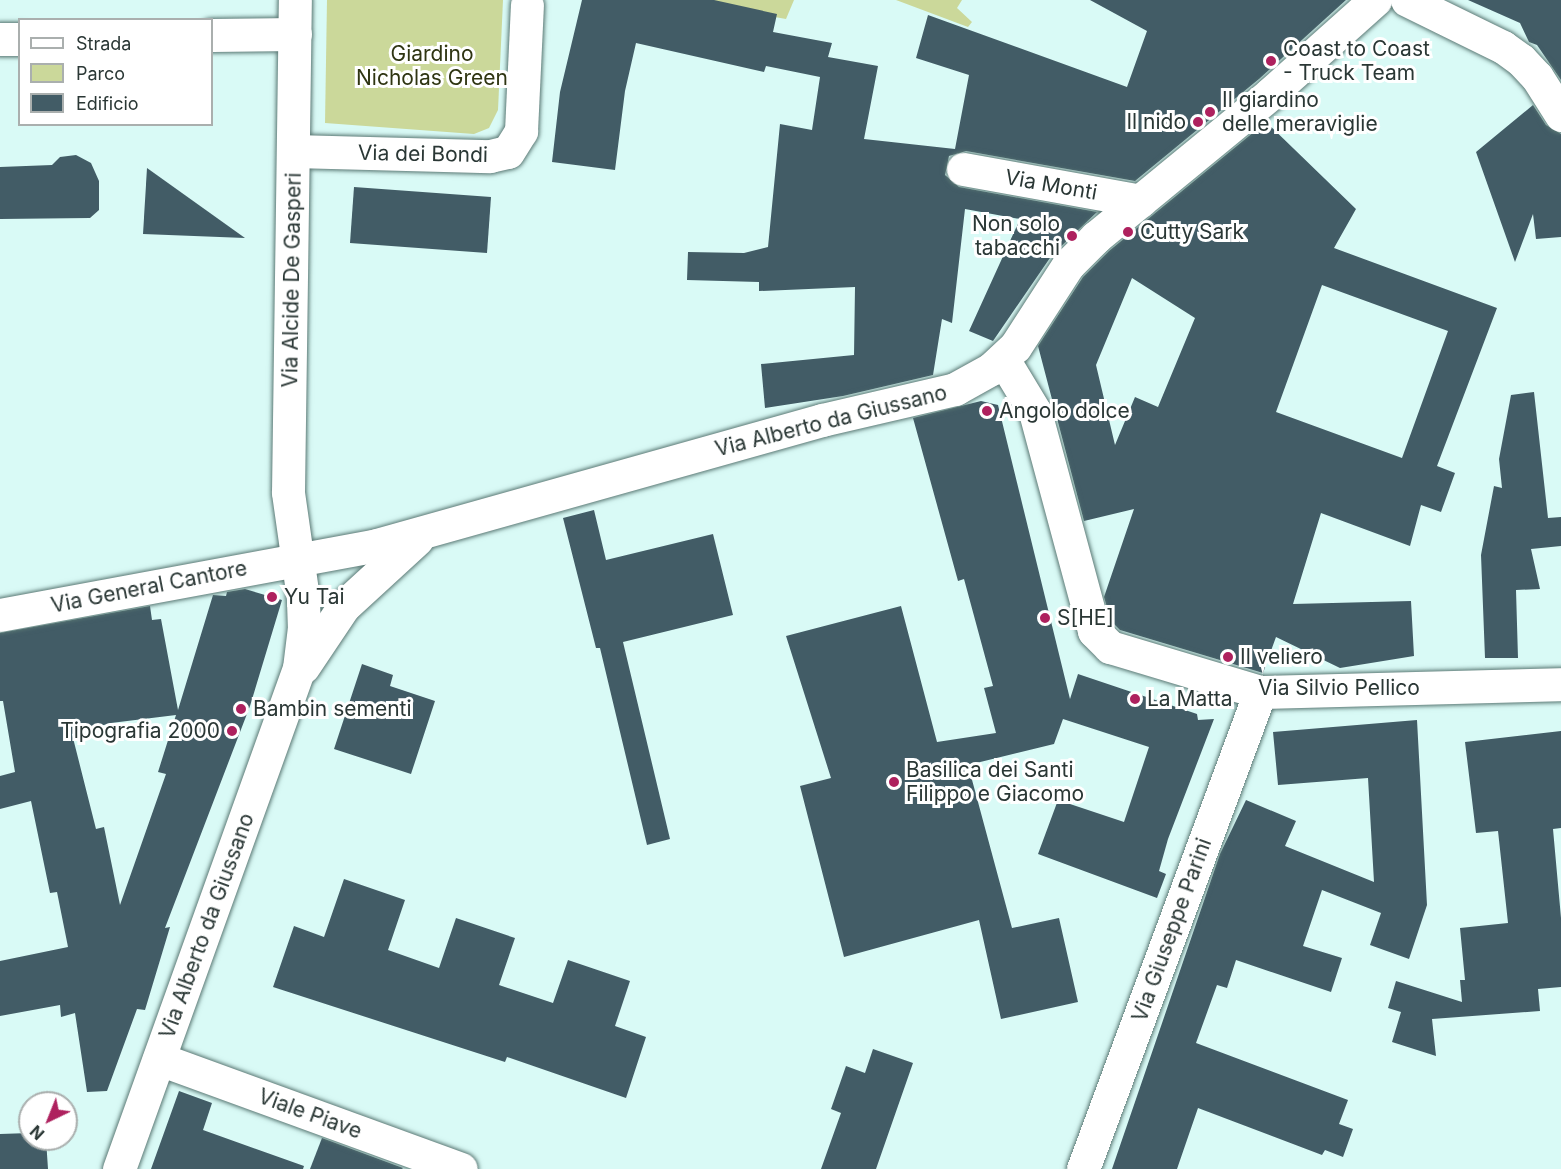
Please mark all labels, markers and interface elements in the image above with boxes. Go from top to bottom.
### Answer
legend [18,18,213,126]
text: Strada [76,33,131,54]
place label: Coast to Coast - Truck Team [1283,36,1430,86]
park label: Giardino Nicholas Green [356,41,508,91]
marker: Coast to Coast - Truck Team [1264,54,1278,68]
text: Parco [76,63,125,84]
place label: Il giardino delle meraviglie [1222,87,1378,137]
text: Edificio [76,93,139,114]
marker: Il giardino delle meraviglie [1203,105,1217,119]
place label: Il nido [1126,109,1186,135]
marker: Il nido [1191,115,1205,129]
street label: Via dei Bondi [358,140,488,168]
street label: Via Monti [1003,164,1099,206]
street label: Via Alcide De Gasperi [278,172,306,388]
place label: Non solo tabacchi [972,211,1060,261]
place label: Cutty Sark [1140,219,1244,245]
marker: Cutty Sark [1121,225,1135,239]
marker: Non solo tabacchi [1065,229,1079,243]
street label: Via Alberto da Giussano [712,380,950,462]
place label: Angolo dolce [999,398,1130,424]
marker: Angolo dolce [980,404,994,418]
street label: Via General Cantore [49,556,249,618]
place label: Yu Tai [284,584,345,610]
marker: Yu Tai [265,590,279,604]
place label: S[HE] [1057,605,1114,631]
marker: S[HE] [1038,611,1052,625]
place label: Il veliero [1240,644,1323,670]
marker: Il veliero [1221,650,1235,664]
street label: Via Silvio Pellico [1258,675,1420,701]
place label: La Matta [1147,686,1232,712]
marker: La Matta [1128,692,1142,706]
place label: Bambin sementi [253,696,412,722]
marker: Bambin sementi [234,702,248,716]
place label: Tipografia 2000 [60,718,220,744]
marker: Tipografia 2000 [225,724,239,738]
place label: Basilica dei Santi Filippo e Giacomo [906,757,1084,807]
marker: Basilica dei Santi Filippo e Giacomo [887,775,901,789]
street label: Via Alberto da Giussano [154,810,260,1042]
street label: Via Giuseppe Parini [1127,835,1217,1025]
street label: Viale Piave [255,1084,365,1144]
north arrow [18,1091,78,1151]
text: N [26,1121,48,1144]

